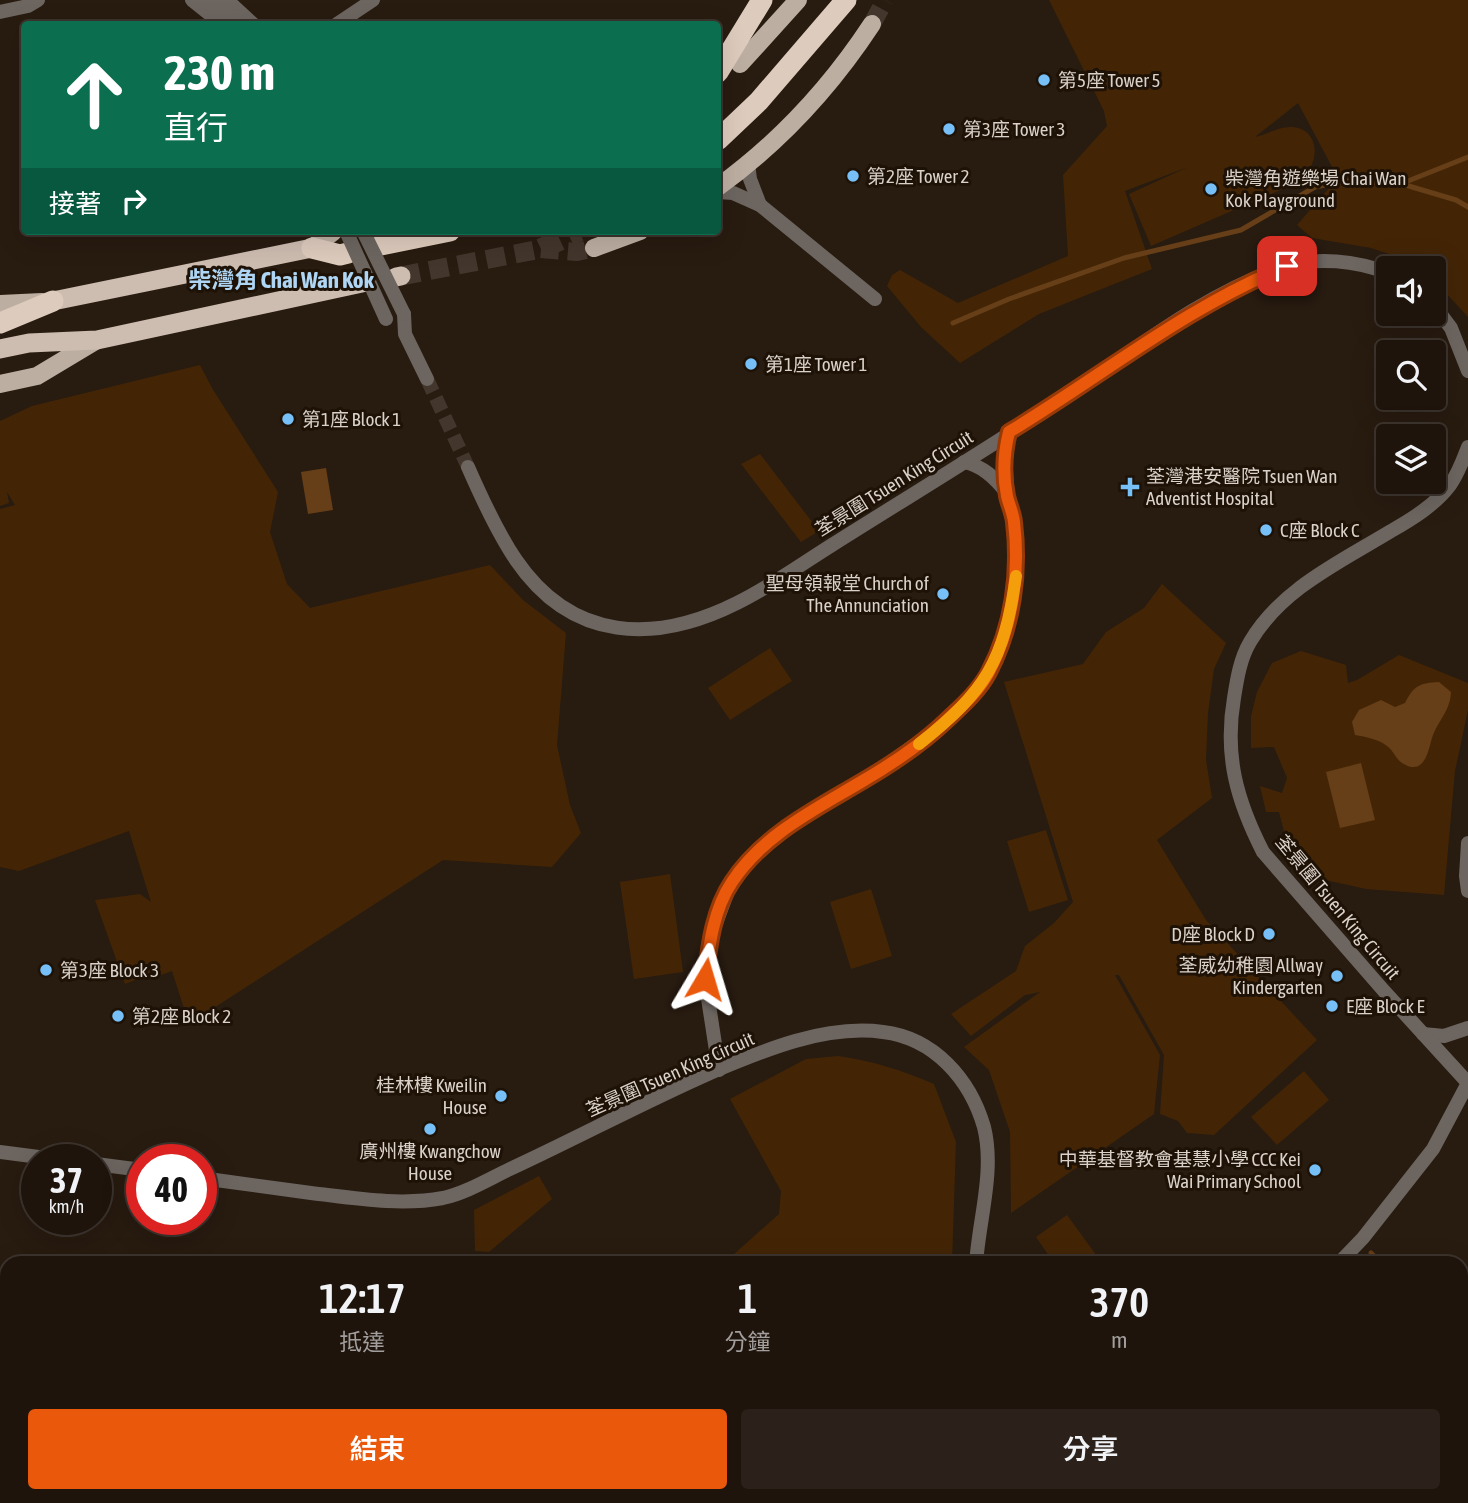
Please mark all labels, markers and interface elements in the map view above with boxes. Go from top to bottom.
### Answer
text: 230 m [164,44,275,100]
icon: ahead [49,49,140,140]
place label: 第5座 Tower 5 [1058,69,1160,91]
marker: 第5座 Tower 5 [1036,72,1052,88]
text: 直行 [164,109,228,146]
place label: 第3座 Tower 3 [963,118,1065,140]
marker: 第3座 Tower 3 [941,121,957,137]
place label: 第2座 Tower 2 [867,165,969,187]
place label: 柴灣角遊樂場 Chai Wan Kok Playground [1225,167,1406,211]
marker: 第2座 Tower 2 [845,168,861,184]
marker: 柴灣角遊樂場 Chai Wan Kok Playground [1203,181,1219,197]
icon: right [115,182,153,220]
text: 接著 [49,189,101,219]
pin [1257,236,1317,296]
icon: arrive [1268,247,1306,285]
map controls [1376,256,1446,494]
button: sound [1376,256,1446,326]
district label: 柴灣角 Chai Wan Kok [188,267,375,293]
button: search [1376,340,1446,410]
place label: 第1座 Tower 1 [765,353,867,375]
marker: 第1座 Tower 1 [743,356,759,372]
place label: 第1座 Block 1 [302,408,401,430]
marker: 第1座 Block 1 [280,411,296,427]
button: layers [1376,424,1446,494]
street label: 荃景圍 Tsuen King Circuit [811,426,977,540]
place label: 荃灣港安醫院 Tsuen Wan Adventist Hospital [1146,465,1337,509]
marker: 荃灣港安醫院 Tsuen Wan Adventist Hospital [1120,477,1140,497]
place label: C座 Block C [1280,519,1360,541]
marker: C座 Block C [1258,522,1274,538]
place label: 聖母領報堂 Church of The Annunciation [766,572,929,616]
marker: 聖母領報堂 Church of The Annunciation [935,586,951,602]
street label: 荃景圍 Tsuen King Circuit [1271,830,1405,984]
place label: D座 Block D [1171,923,1255,945]
marker: D座 Block D [1261,926,1277,942]
position arrow [668,942,742,1016]
place label: 荃威幼稚園 Allway Kindergarten [1178,954,1323,998]
place label: 第3座 Block 3 [60,959,159,981]
marker: 第3座 Block 3 [38,962,54,978]
marker: 荃威幼稚園 Allway Kindergarten [1329,968,1345,984]
place label: E座 Block E [1346,995,1425,1017]
marker: E座 Block E [1324,998,1340,1014]
place label: 第2座 Block 2 [132,1005,231,1027]
marker: 第2座 Block 2 [110,1008,126,1024]
street label: 荃景圍 Tsuen King Circuit [583,1027,757,1121]
place label: 桂林樓 Kweilin House [376,1074,487,1118]
marker: 桂林樓 Kweilin House [493,1088,509,1104]
marker: 廣州樓 Kwangchow House [422,1121,438,1137]
place label: 廣州樓 Kwangchow House [359,1140,501,1184]
speed limit sign: 40 [126,1144,217,1235]
place label: 中華基督教會基慧小學 CCC Kei Wai Primary School [1059,1148,1301,1192]
text: 37 [50,1160,83,1200]
marker: 中華基督教會基慧小學 CCC Kei Wai Primary School [1307,1162,1323,1178]
text: km/h [49,1196,84,1217]
text: 12:17 [319,1274,406,1322]
text: 1 [738,1274,757,1322]
text: 370 [1090,1278,1149,1326]
text: m [1111,1327,1128,1353]
text: 抵達 [339,1329,385,1355]
text: 分鐘 [725,1329,771,1355]
button: 結束 [28,1409,727,1489]
button: 分享 [741,1409,1440,1489]

